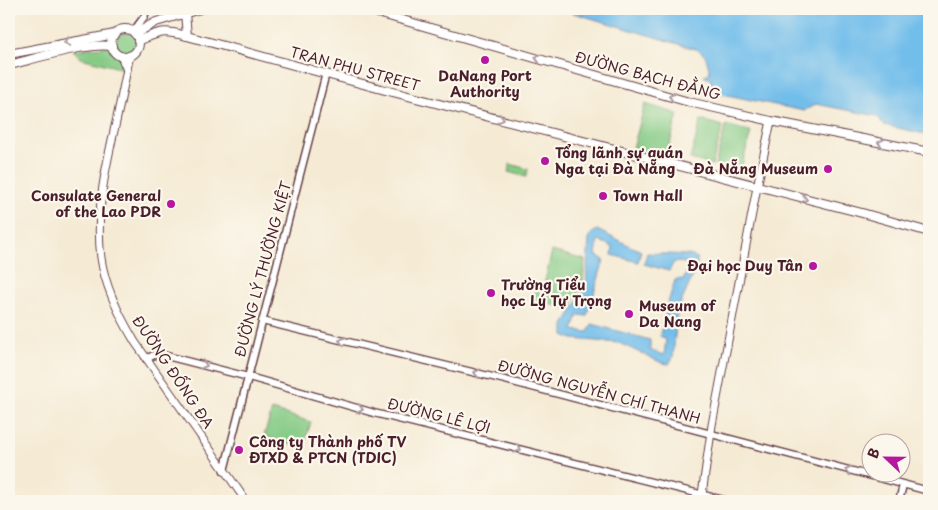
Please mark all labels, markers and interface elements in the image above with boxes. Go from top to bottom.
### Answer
one-way arrow [63,36,71,46]
street label: TRAN PHU STREET [288,41,423,96]
street label: ĐƯỜNG BẠCH ĐẰNG [573,44,724,105]
marker: DaNang Port Authority [479,54,491,66]
one-way arrow [534,54,542,64]
place label: DaNang Port Authority [438,65,532,102]
one-way arrow [669,92,677,102]
one-way arrow [497,113,506,124]
one-way arrow [877,138,886,148]
place label: Tổng lãnh sự quán Nga tại Đà Nẵng [555,142,683,179]
marker: Tổng lãnh sự quán Nga tại Đà Nẵng [539,155,551,167]
place label: Đà Nẵng Museum [693,158,818,179]
marker: Đà Nẵng Museum [822,163,834,175]
street label: ĐƯỜNG LÝ THƯỜNG KIỆT [229,178,296,359]
place label: Consulate General of the Lao PDR [31,185,161,222]
place label: Town Hall [613,185,683,206]
marker: Town Hall [597,190,609,202]
one-way arrow [799,193,808,204]
marker: Consulate General of the Lao PDR [165,198,177,210]
place label: Đại học Duy Tân [687,255,803,276]
marker: Đại học Duy Tân [807,260,819,272]
place label: Trường Tiểu học Lý Tự Trọng [501,274,612,311]
marker: Trường Tiểu học Lý Tự Trọng [485,287,497,299]
place label: Museum of Da Nang [639,295,717,332]
marker: Museum of Da Nang [623,308,635,320]
street label: ĐƯỜNG ĐỐNG ĐA [128,311,219,433]
one-way arrow [338,336,347,347]
street label: ĐƯỜNG NGUYỄN CHÍ THANH [495,353,703,429]
one-way arrow [199,360,207,370]
one-way arrow [473,368,482,379]
street label: ĐƯỜNG LÊ LỢI [385,393,493,438]
one-way arrow [356,403,365,414]
place label: Công ty Thành phố TV ĐTXD & PTCN (TDIC) [249,431,406,468]
north arrow [860,432,910,482]
one-way arrow [513,443,522,454]
marker: Công ty Thành phố TV ĐTXD & PTCN (TDIC) [233,444,245,456]
text: B [862,445,885,461]
one-way arrow [844,465,853,476]

